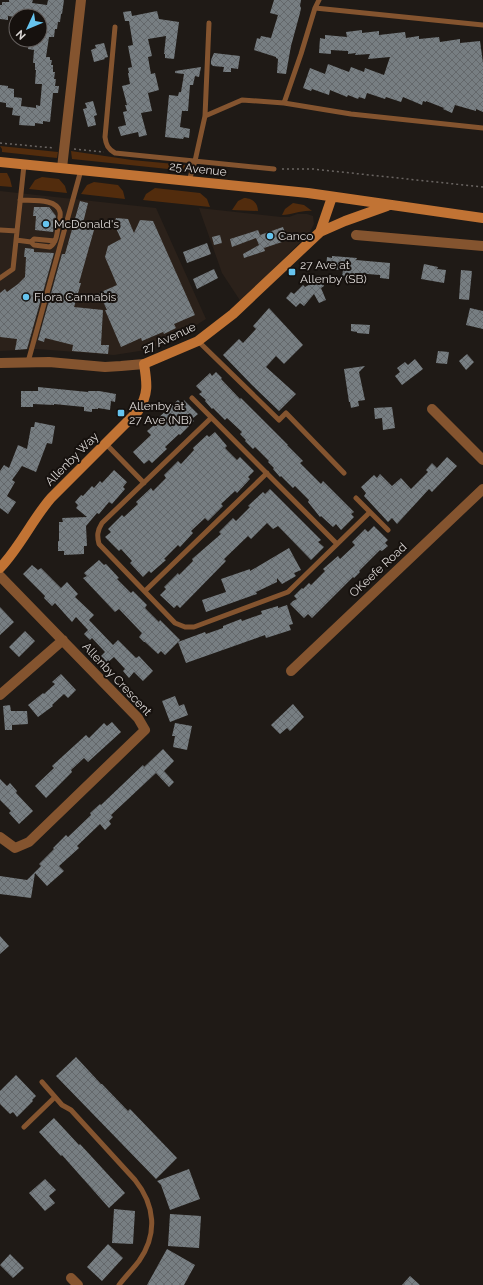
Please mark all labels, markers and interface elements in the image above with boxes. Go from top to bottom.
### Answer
north arrow [8,8,48,48]
text: N [14,27,29,42]
street label: 25 Avenue [169,159,227,179]
place label: McDonald's [54,217,119,231]
marker: McDonald's [41,219,51,229]
place label: Canco [278,229,313,243]
marker: Canco [265,231,275,241]
place label: 27 Ave at Allenby (SB) [300,258,367,286]
marker: 27 Ave at Allenby (SB) [287,267,297,277]
place label: Flora Cannabis [34,290,117,304]
marker: Flora Cannabis [21,292,31,302]
street label: 27 Avenue [140,320,198,356]
place label: Allenby at 27 Ave (NB) [129,399,192,427]
marker: Allenby at 27 Ave (NB) [116,408,126,418]
street label: Allenby Way [42,429,102,489]
street label: OKeefe Road [347,540,409,600]
street label: Allenby Crescent [80,640,154,718]

